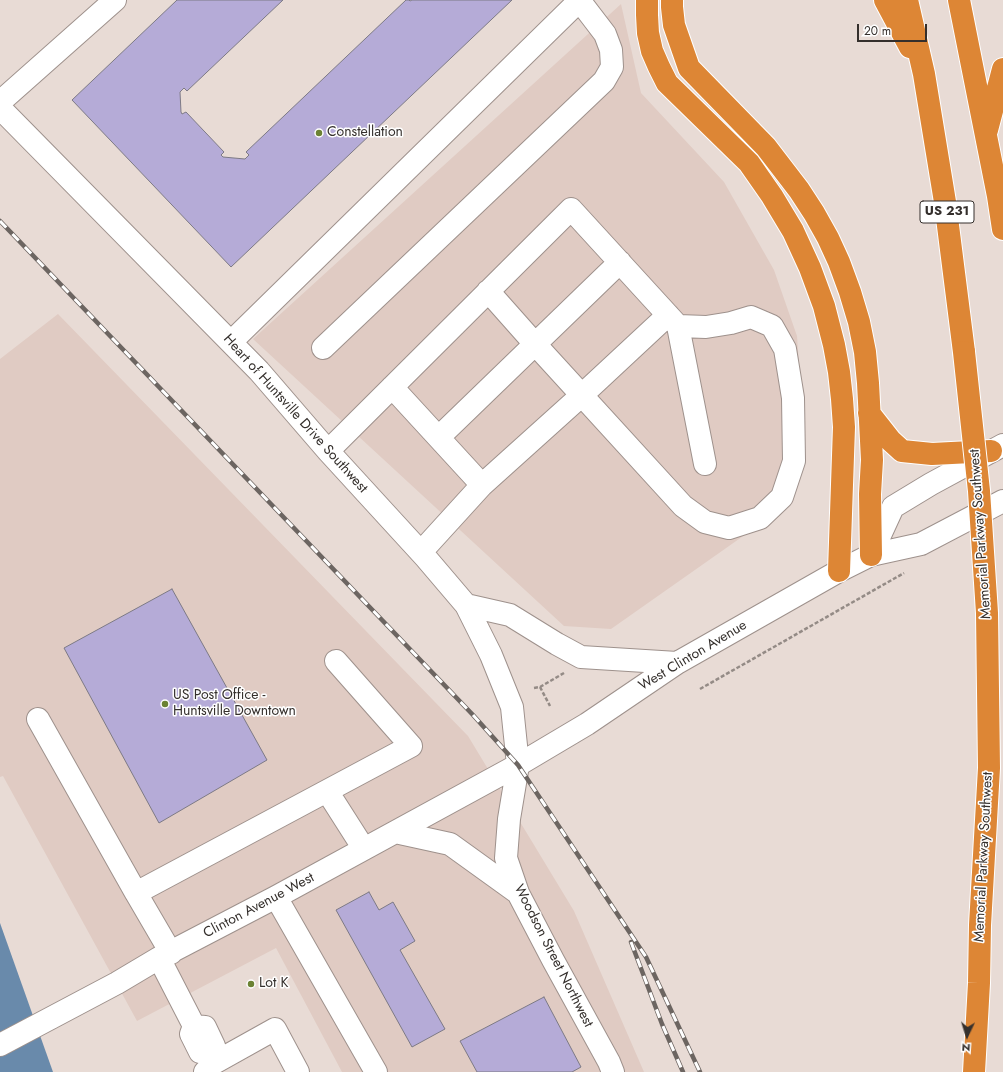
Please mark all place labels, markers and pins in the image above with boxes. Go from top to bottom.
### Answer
place label: Constellation [327,125,403,141]
marker: Constellation [314,128,324,138]
place label: US Post Office - Huntsville Downtown [173,688,296,720]
marker: US Post Office - Huntsville Downtown [160,699,170,709]
place label: Lot K [259,976,288,992]
marker: Lot K [246,979,256,989]

